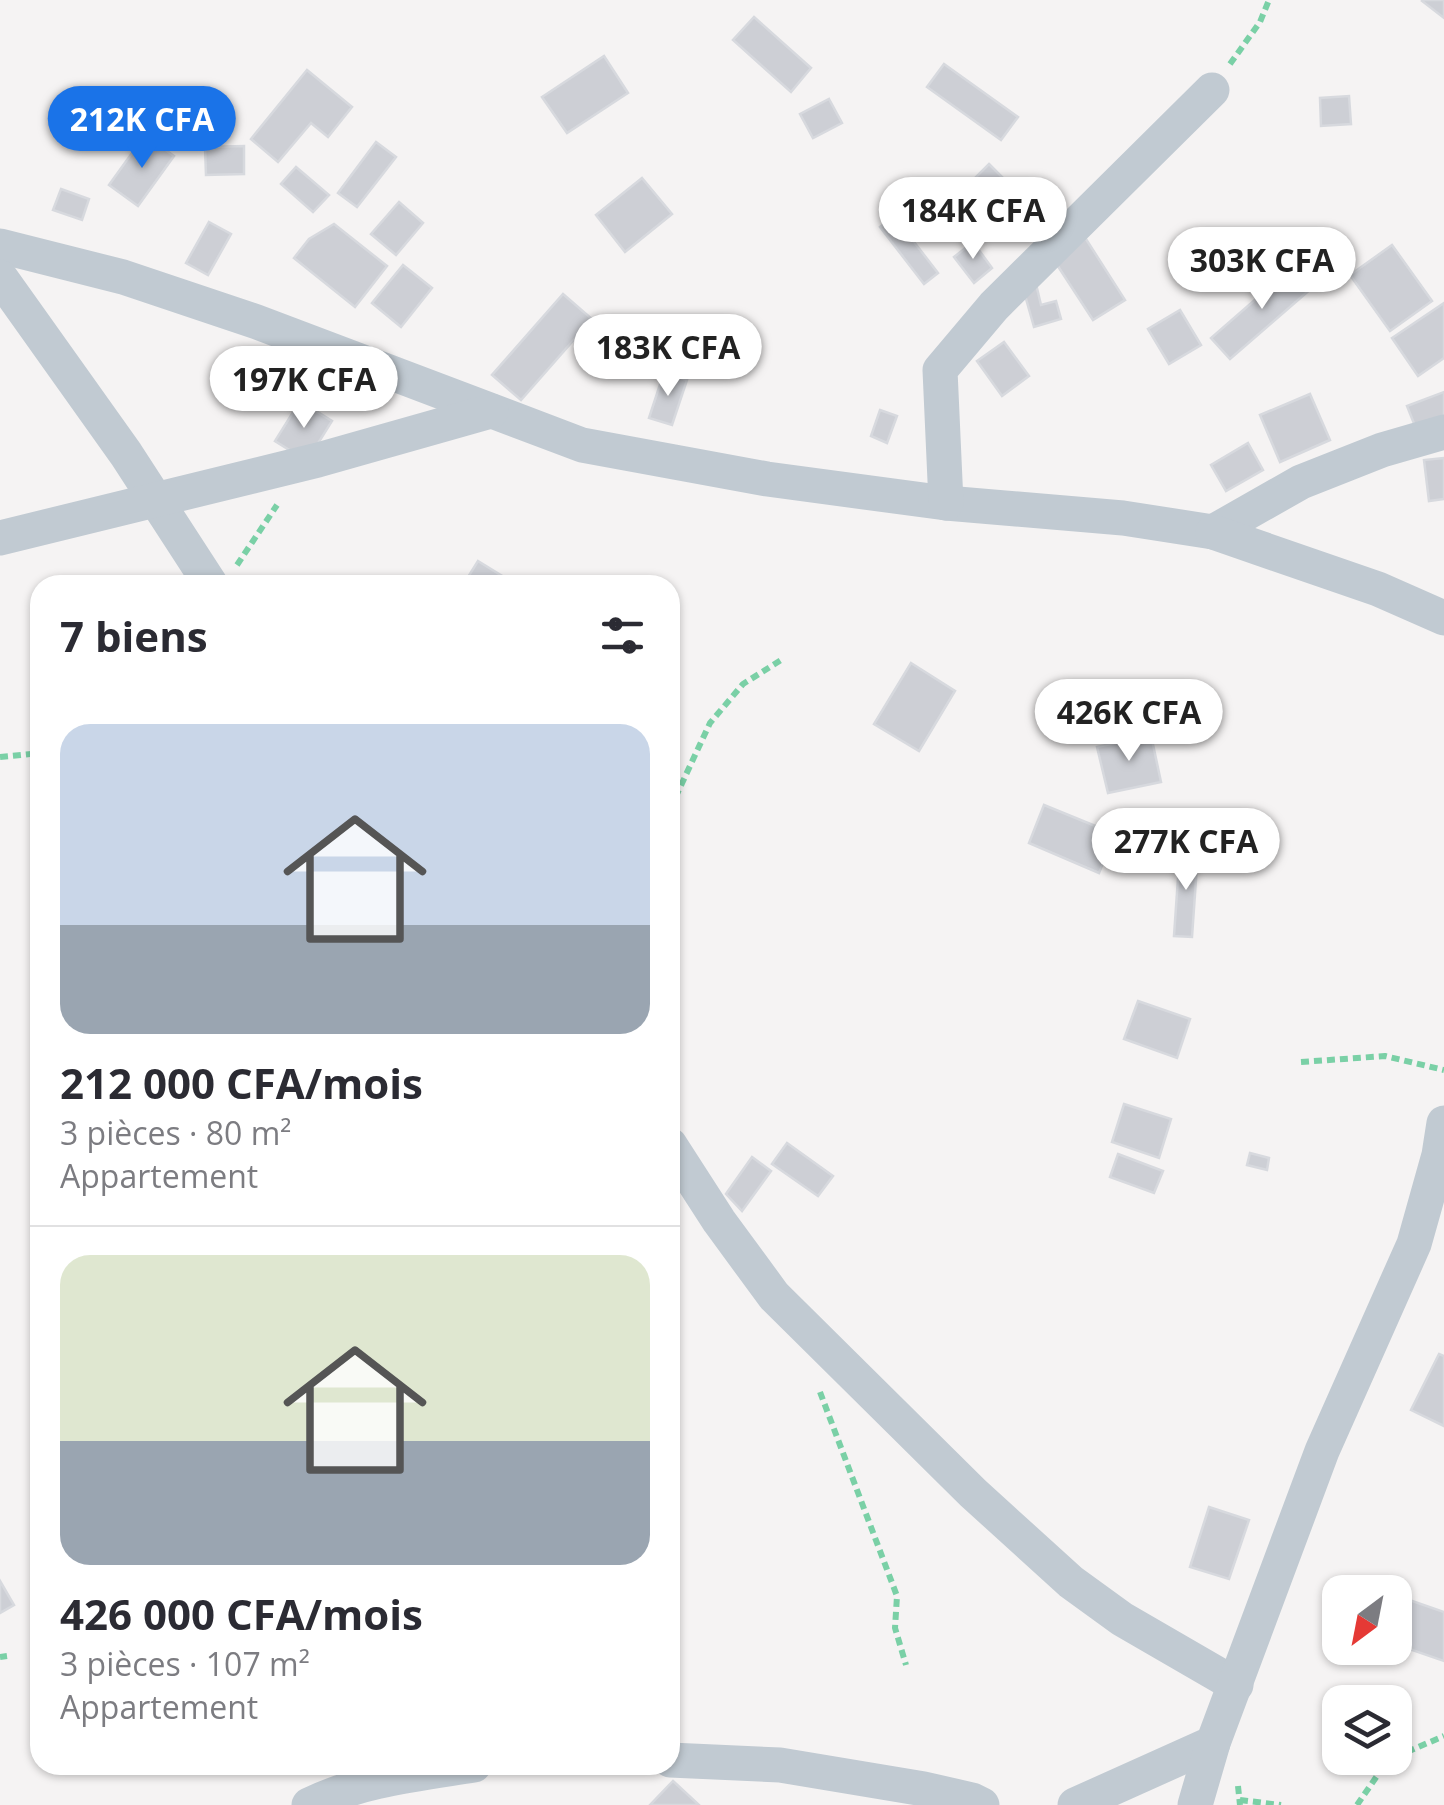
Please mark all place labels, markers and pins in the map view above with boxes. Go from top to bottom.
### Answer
pin: 212K CFA [39,86,245,171]
pin: 184K CFA [870,177,1076,262]
pin: 303K CFA [1159,227,1365,312]
pin: 183K CFA [565,314,771,399]
pin: 197K CFA [201,346,407,431]
pin: 426K CFA [1026,679,1232,764]
pin: 277K CFA [1083,808,1289,893]

